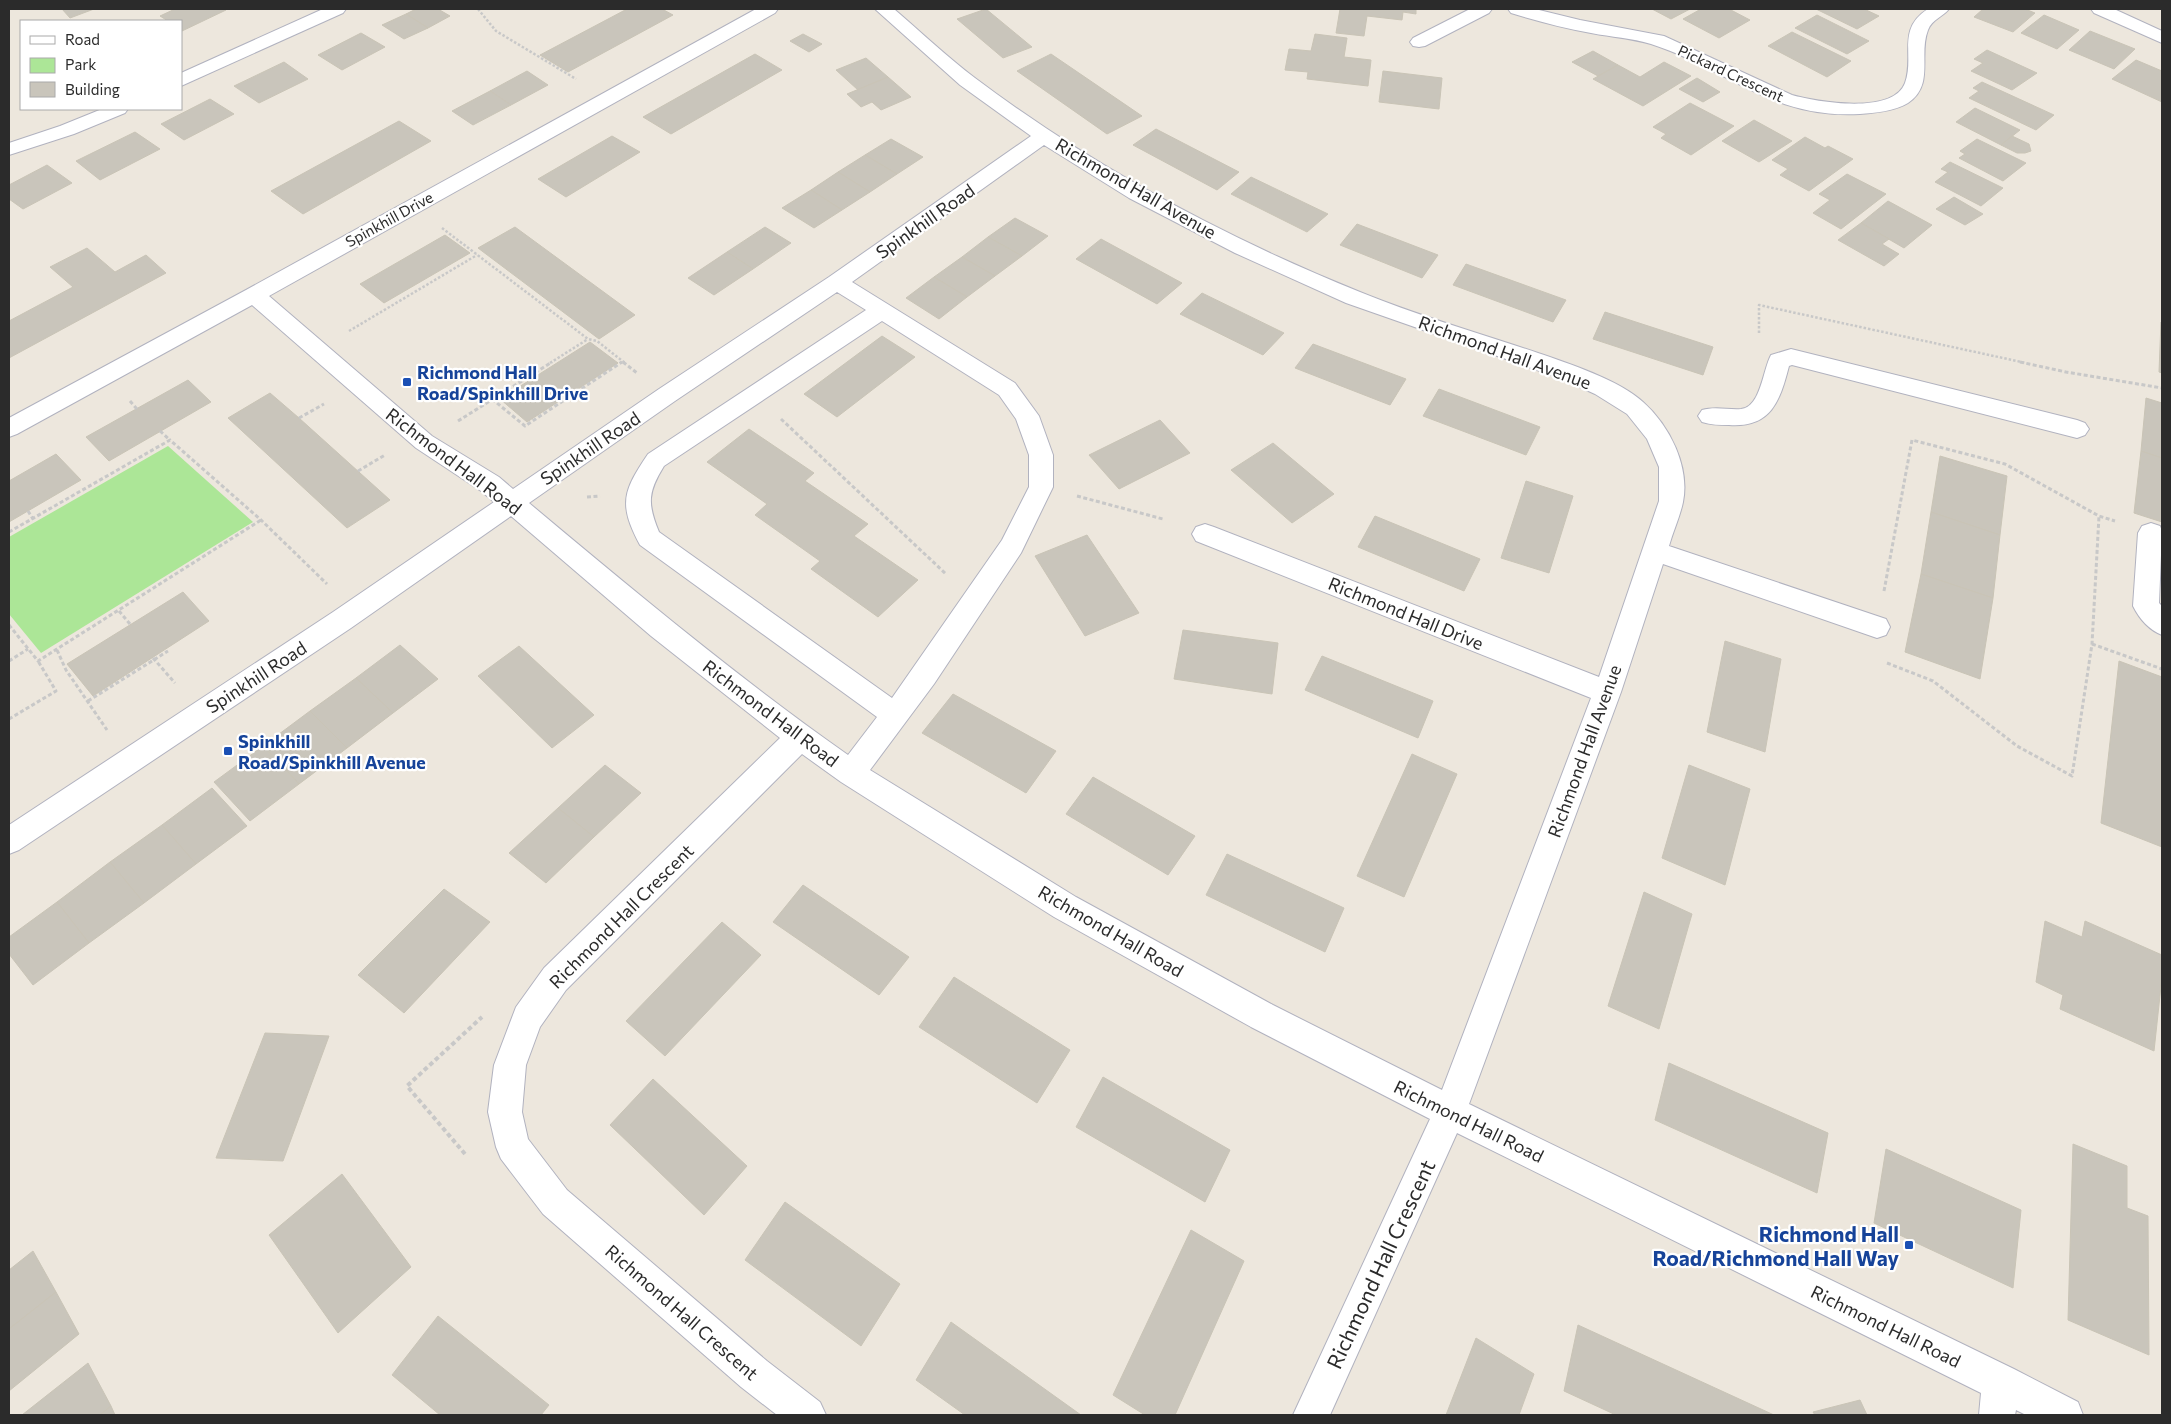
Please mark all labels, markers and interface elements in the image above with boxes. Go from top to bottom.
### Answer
legend [20,20,182,110]
text: Road [65,30,100,48]
street label: Pickard Crescent [1675,41,1787,105]
text: Park [65,55,96,73]
text: Building [65,80,120,98]
street label: Richmond Hall Avenue [1052,133,1220,243]
street label: Spinkhill Road [871,179,979,263]
street label: Spinkhill Drive [342,187,436,250]
street label: Richmond Hall Avenue [1416,311,1594,393]
place label: Richmond Hall Road/Spinkhill Drive [417,361,588,404]
marker: Richmond Hall Road/Spinkhill Drive [401,376,413,388]
street label: Richmond Hall Road [382,403,526,519]
street label: Spinkhill Road [536,407,644,489]
street label: Richmond Hall Drive [1325,572,1487,654]
street label: Spinkhill Road [202,636,310,718]
street label: Richmond Hall Road [699,655,843,771]
street label: Richmond Hall Avenue [1543,662,1625,840]
place label: Spinkhill Road/Spinkhill Avenue [238,730,426,773]
marker: Spinkhill Road/Spinkhill Avenue [222,745,234,757]
street label: Richmond Hall Crescent [544,839,698,993]
street label: Richmond Hall Road [1034,880,1188,982]
street label: Richmond Hall Road [1390,1075,1548,1167]
street label: Richmond Hall Crescent [1321,1156,1439,1372]
place label: Richmond Hall Road/Richmond Hall Way [1652,1221,1899,1270]
marker: Richmond Hall Road/Richmond Hall Way [1903,1239,1915,1251]
street label: Richmond Hall Crescent [601,1240,763,1384]
street label: Richmond Hall Road [1807,1280,1965,1372]

